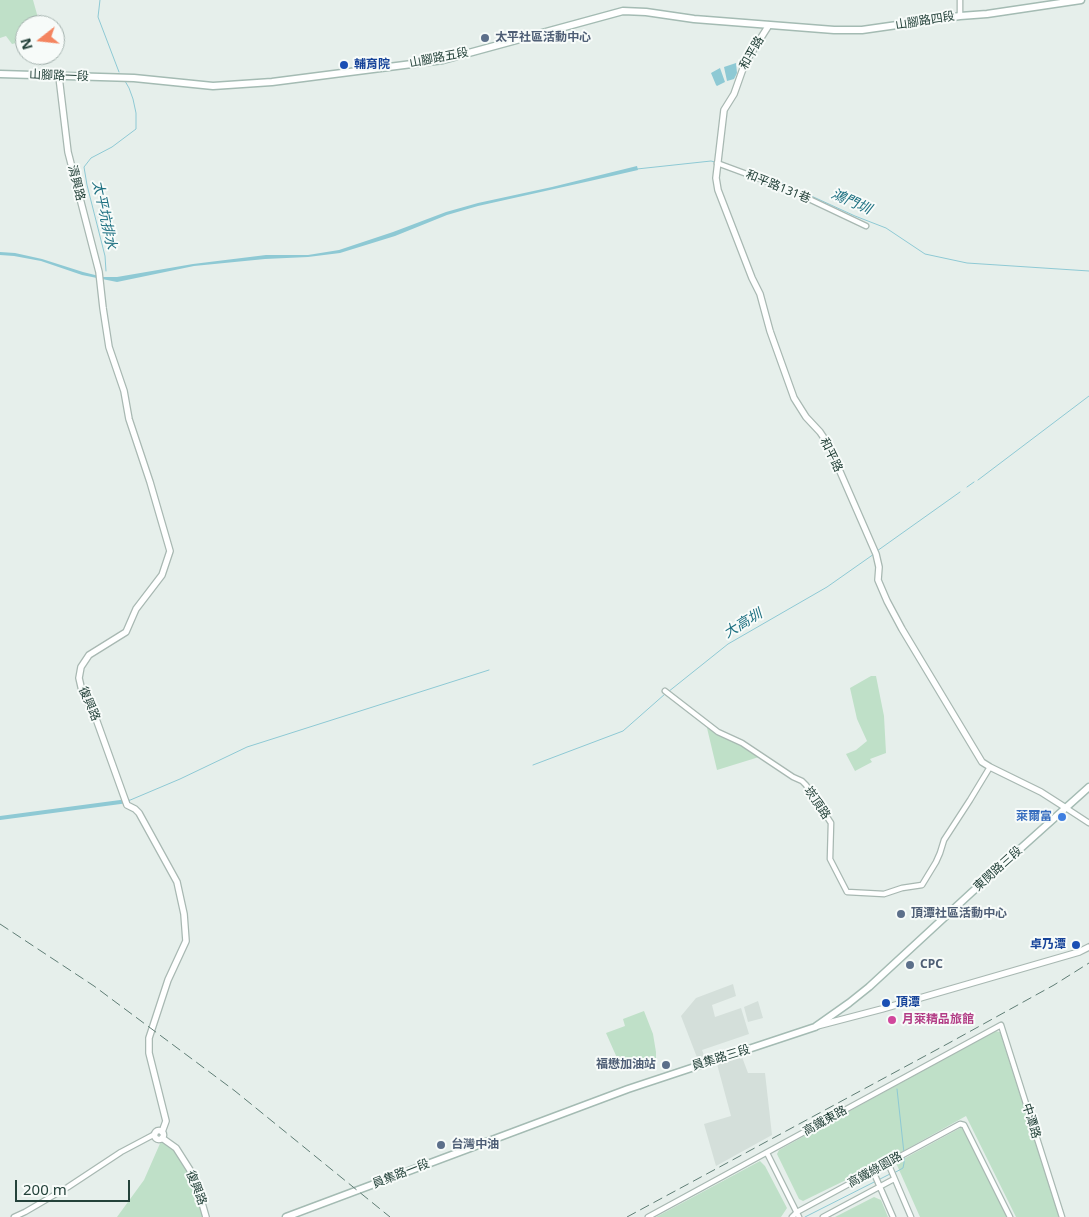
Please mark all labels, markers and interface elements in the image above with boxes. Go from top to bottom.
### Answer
street label: 山腳路四段 [894,9,956,33]
north arrow [15,15,65,65]
place label: 太平社區活動中心 [495,31,591,45]
marker: 太平社區活動中心 [479,32,491,44]
street label: 和平路 [737,34,767,72]
text: N [15,36,37,52]
street label: 山腳路五段 [408,45,470,71]
place label: 輔育院 [354,58,390,72]
marker: 輔育院 [338,59,350,71]
street label: 山腳路一段 [29,68,89,84]
street label: 清興路 [65,164,87,202]
street label: 和平路131巷 [744,167,812,207]
water label: 太平坑排水 [89,179,119,251]
water label: 鴻門圳 [828,186,874,218]
street label: 和平路 [817,436,845,474]
water label: 大高圳 [721,606,765,642]
street label: 復興路 [75,685,103,723]
street label: 崁頂路 [801,784,833,822]
place label: 萊爾富 [1016,810,1052,824]
marker: 萊爾富 [1056,811,1068,823]
street label: 東閔路三段 [971,844,1025,894]
place label: 頂潭社區活動中心 [911,907,1007,921]
marker: 頂潭社區活動中心 [895,908,907,920]
place label: 卓乃潭 [1030,938,1066,952]
marker: 卓乃潭 [1070,939,1082,951]
place label: CPC [920,958,943,972]
marker: CPC [904,959,916,971]
place label: 頂潭 [896,996,920,1010]
marker: 頂潭 [880,997,892,1009]
place label: 月萊精品旅館 [902,1013,974,1027]
marker: 月萊精品旅館 [886,1014,898,1026]
street label: 員集路三段 [690,1042,752,1074]
place label: 福懋加油站 [596,1058,656,1072]
marker: 福懋加油站 [660,1059,672,1071]
street label: 中潭路 [1019,1102,1043,1140]
street label: 高鐵東路 [801,1103,849,1139]
place label: 台灣中油 [451,1138,499,1152]
marker: 台灣中油 [435,1139,447,1151]
street label: 高鐵綠園路 [845,1149,905,1191]
street label: 員集路一段 [370,1157,432,1191]
street label: 復興路 [183,1169,209,1207]
scale bar [18,1170,132,1202]
text: 200 m [23,1179,67,1199]

